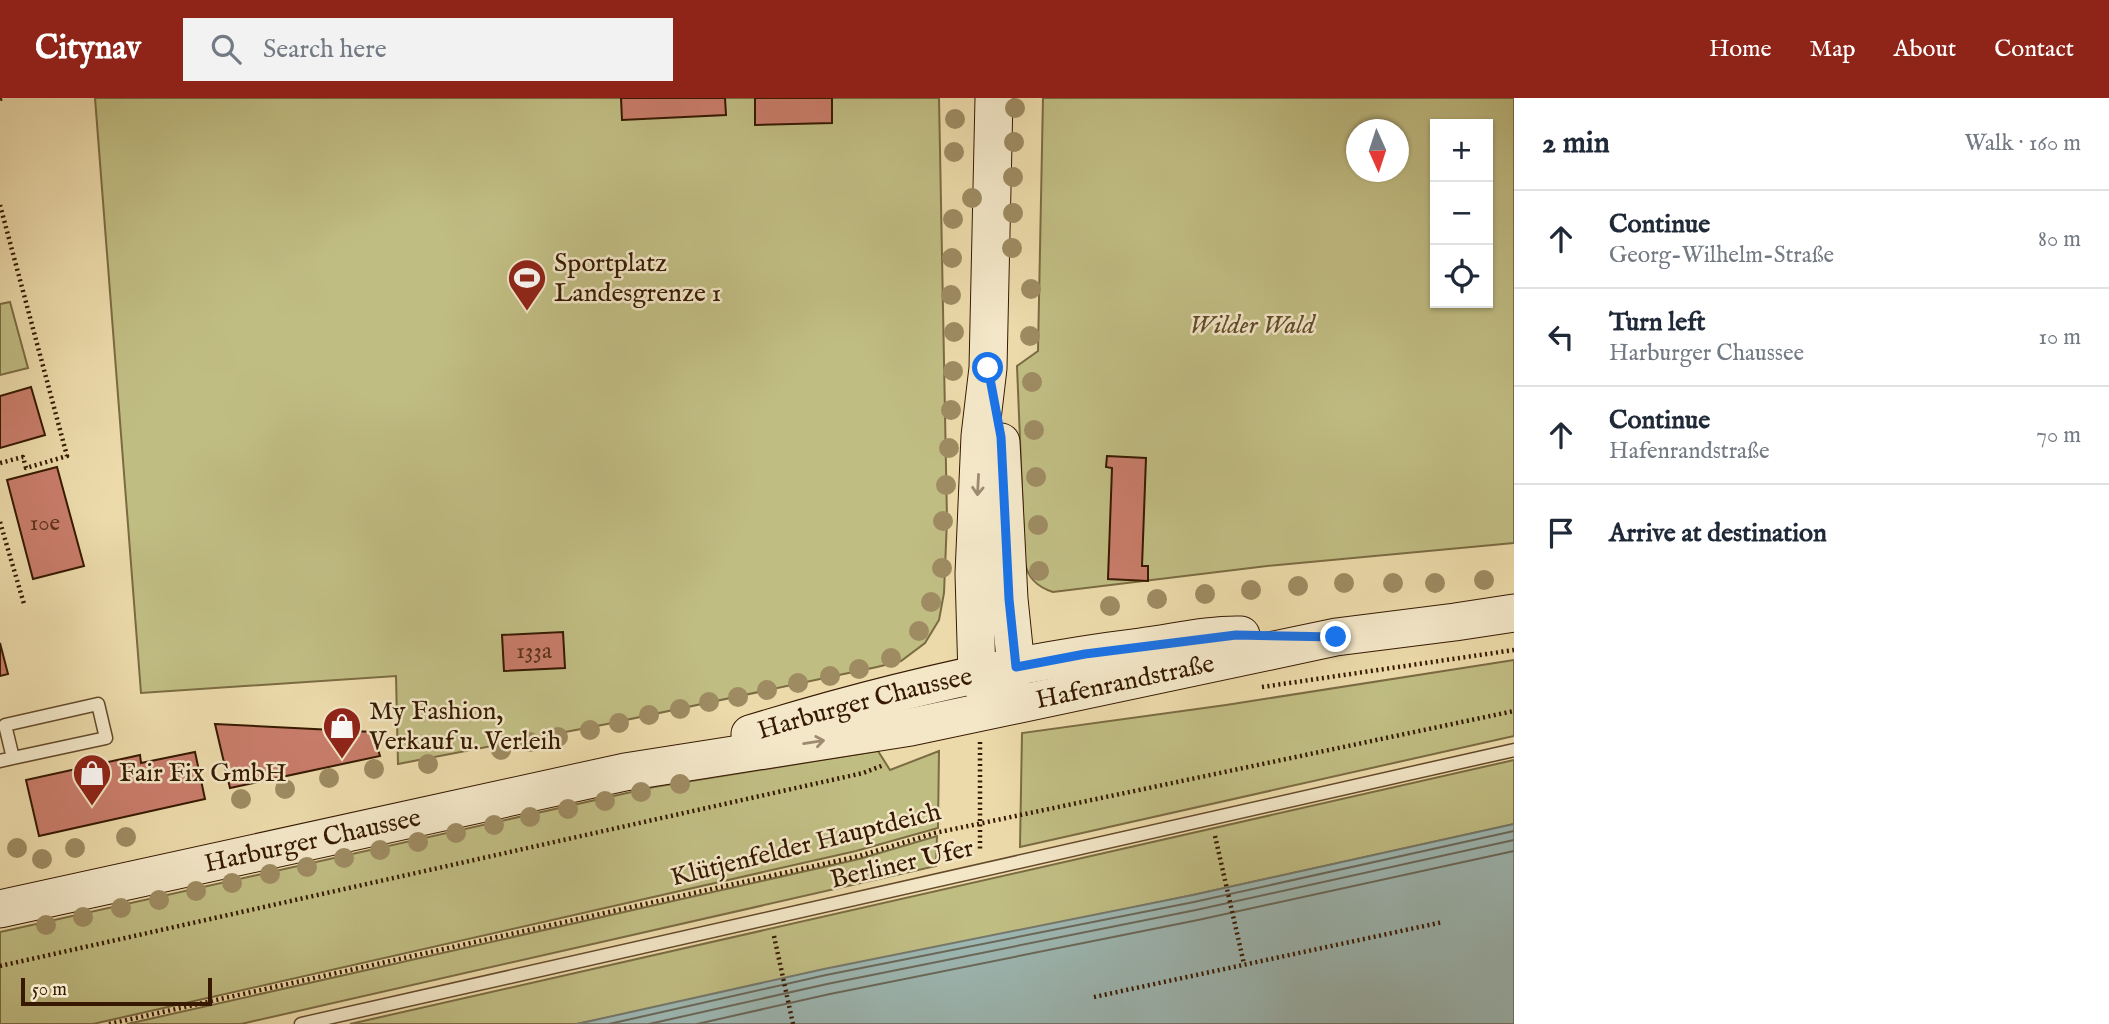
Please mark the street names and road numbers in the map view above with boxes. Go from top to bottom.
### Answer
street label: Hafenrandstraße [1033,647,1217,717]
street label: Harburger Chaussee [754,659,975,747]
street label: Klütjenfelder Hauptdeich [668,795,945,895]
street label: Harburger Chaussee [201,801,424,880]
street label: Berliner Ufer [827,831,977,896]

